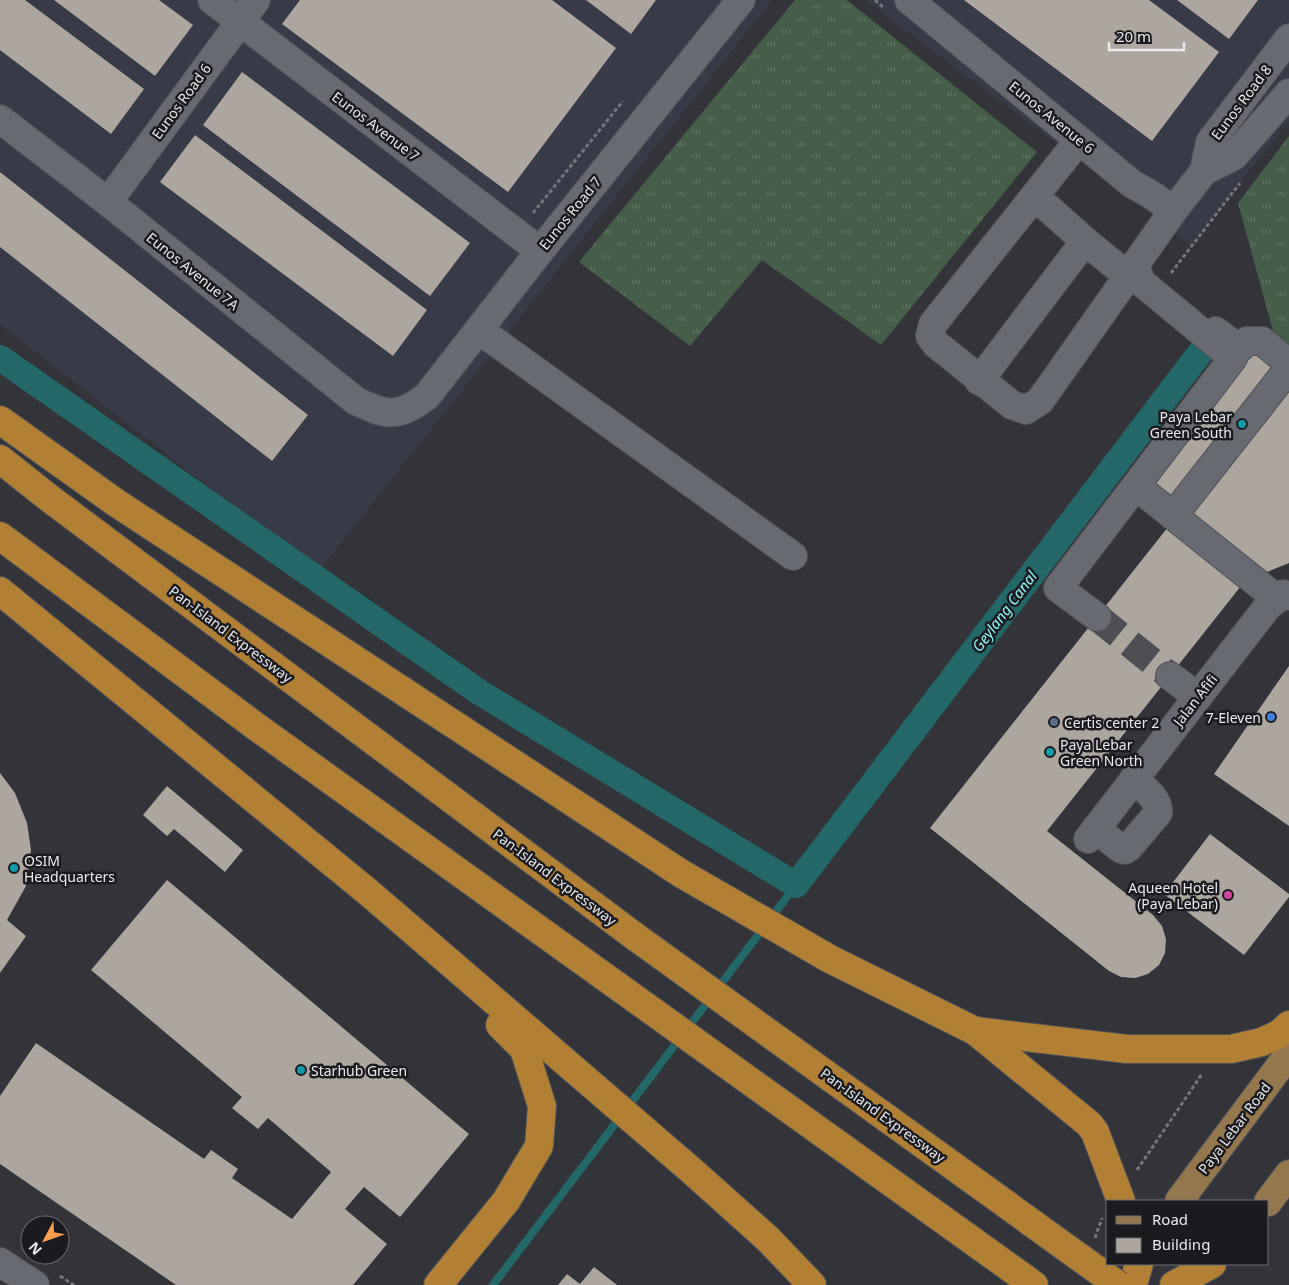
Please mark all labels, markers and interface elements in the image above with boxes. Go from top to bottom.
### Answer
scale bar [1109,20,1184,52]
text: 20 m [1116,26,1151,46]
street label: Eunos Road 6 [147,59,215,143]
street label: Eunos Road 8 [1207,61,1275,143]
street label: Eunos Avenue 6 [1005,77,1099,157]
street label: Eunos Avenue 7 [328,87,424,165]
street label: Eunos Road 7 [535,172,605,254]
street label: Eunos Avenue 7A [143,228,243,314]
place label: Paya Lebar Green South [1150,407,1232,442]
marker: Paya Lebar Green South [1236,418,1248,430]
water label: Geylang Canal [967,566,1042,656]
street label: Pan-Island Expressway [165,581,297,687]
street label: Jalan Afifi [1167,670,1221,732]
place label: 7-Eleven [1206,708,1261,727]
marker: 7-Eleven [1265,711,1277,723]
place label: Certis center 2 [1064,713,1159,732]
marker: Certis center 2 [1048,716,1060,728]
place label: Paya Lebar Green North [1060,735,1142,770]
marker: Paya Lebar Green North [1044,746,1056,758]
street label: Pan-Island Expressway [489,824,621,930]
place label: OSIM Headquarters [24,851,115,886]
marker: OSIM Headquarters [8,862,20,874]
place label: Aqueen Hotel (Paya Lebar) [1128,878,1218,913]
marker: Aqueen Hotel (Paya Lebar) [1222,889,1234,901]
place label: Starhub Green [311,1061,407,1080]
street label: Pan-Island Expressway [817,1063,950,1167]
marker: Starhub Green [295,1064,307,1076]
street label: Paya Lebar Road [1193,1078,1275,1178]
legend [1106,1200,1269,1265]
text: Road [1152,1209,1188,1229]
north arrow [20,1215,70,1265]
text: Building [1152,1234,1210,1254]
text: N [24,1238,46,1259]

